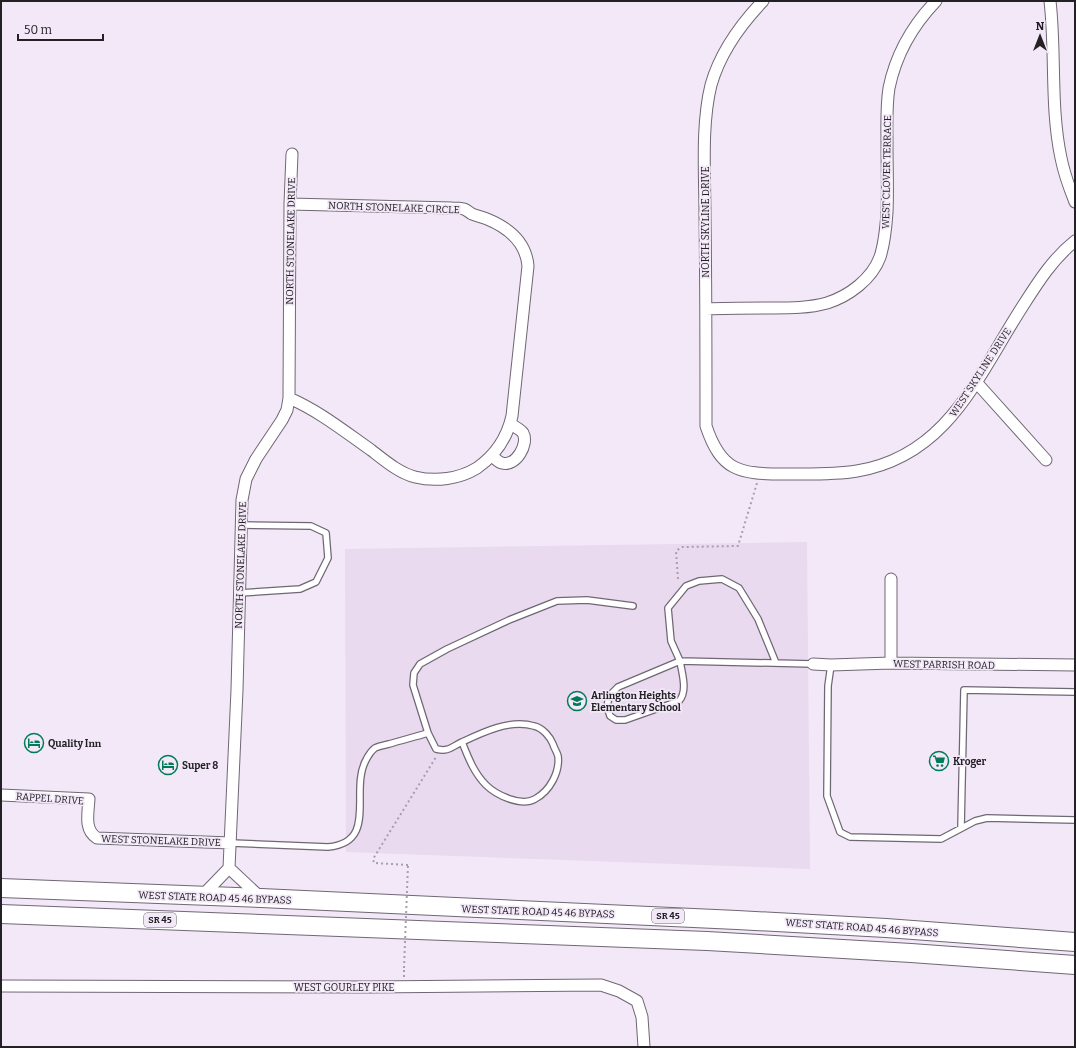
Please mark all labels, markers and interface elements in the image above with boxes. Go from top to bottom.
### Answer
scale bar [18,16,103,42]
north arrow [1020,16,1060,56]
text: N [1036,20,1045,33]
text: 50 m [24,23,53,37]
street label: WEST CLOVER TERRACE [880,115,894,229]
street label: NORTH SKYLINE DRIVE [700,166,712,278]
street label: NORTH STONELAKE DRIVE [284,177,298,305]
street label: NORTH STONELAKE CIRCLE [328,200,460,216]
street label: WEST SKYLINE DRIVE [948,326,1014,419]
street label: NORTH STONELAKE DRIVE [233,501,249,629]
street label: WEST PARRISH ROAD [893,658,995,672]
school or university icon: Arlington Heights Elementary School [566,690,588,712]
place label: Arlington Heights Elementary School [591,690,681,714]
hotel icon: Quality Inn [23,732,45,754]
place label: Quality Inn [48,738,102,750]
supermarket icon: Kroger [928,750,950,772]
hotel icon: Super 8 [157,754,179,776]
place label: Kroger [953,756,986,768]
place label: Super 8 [182,760,218,772]
street label: RAPPEL DRIVE [15,791,84,807]
street label: WEST STONELAKE DRIVE [101,833,221,849]
street label: WEST STATE ROAD 45 46 BYPASS [138,889,292,907]
street label: WEST STATE ROAD 45 46 BYPASS [461,903,615,921]
road number: SR 45 [652,909,684,923]
road number: SR 45 [144,913,176,927]
street label: WEST STATE ROAD 45 46 BYPASS [785,917,939,939]
street label: WEST GOURLEY PIKE [294,982,394,994]

